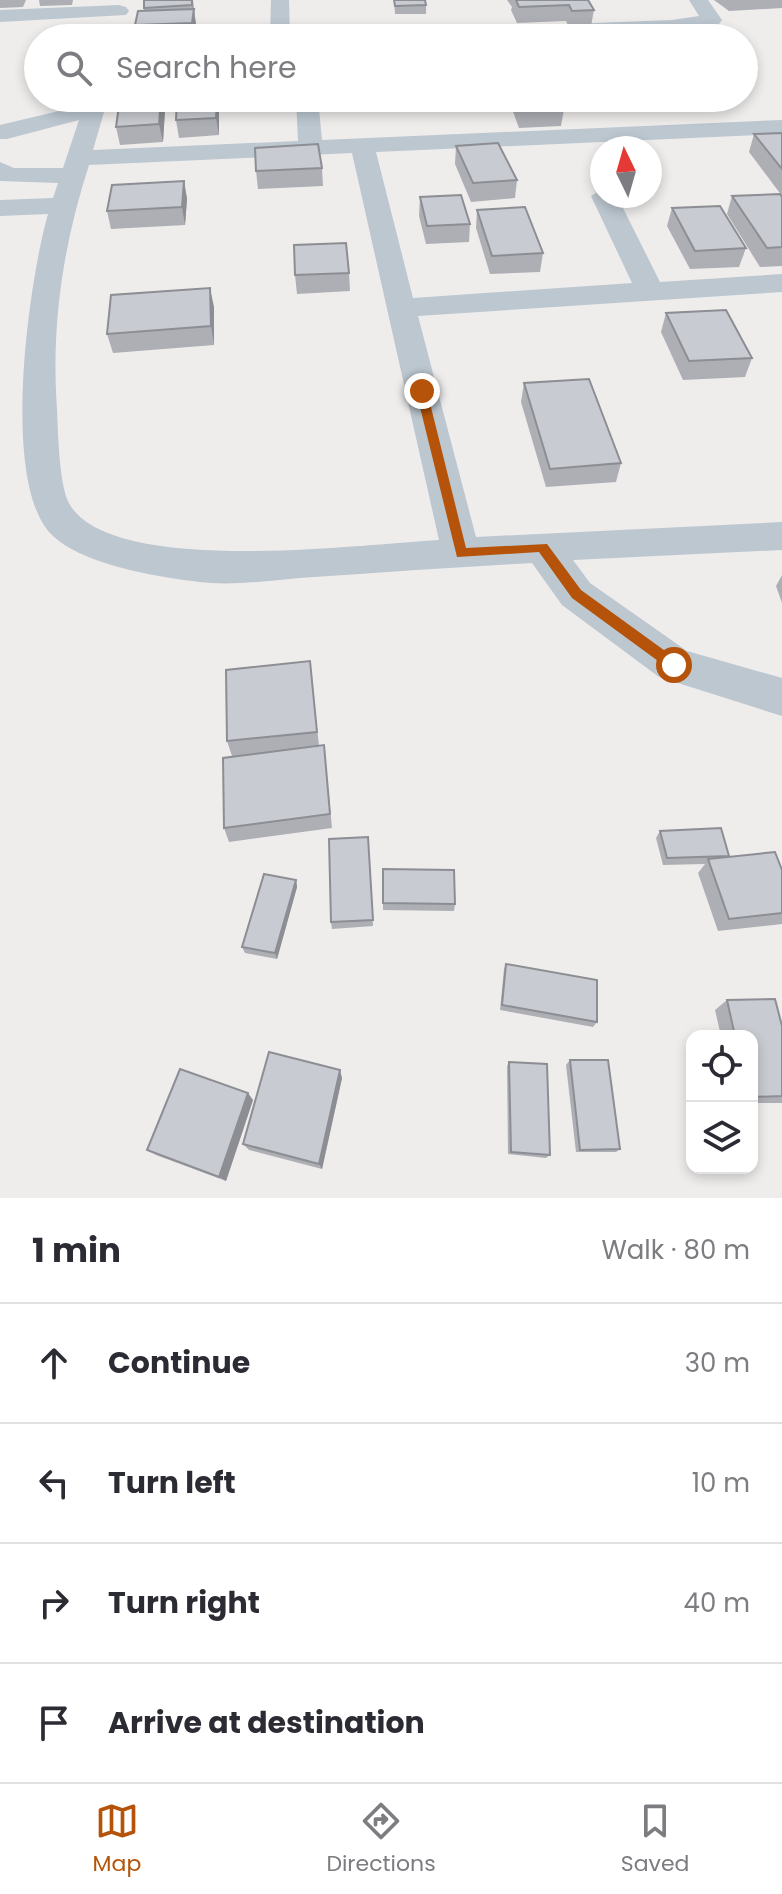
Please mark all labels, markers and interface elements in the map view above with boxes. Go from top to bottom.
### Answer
search box [24,24,758,112]
icon: search [52,46,96,90]
text: Search here [116,46,297,89]
north arrow [590,136,662,208]
route end [404,373,440,409]
route start [656,647,692,683]
map controls [686,1030,758,1174]
button: locate [686,1030,758,1102]
button: layers [686,1102,758,1174]
text: 1 min [32,1226,121,1274]
text: Walk · 80 m [601,1232,750,1268]
icon: ahead [32,1341,76,1385]
text: Continue [108,1341,250,1384]
text: 30 m [685,1345,750,1381]
icon: left [32,1461,76,1505]
text: Turn left [108,1461,236,1504]
text: 10 m [692,1465,750,1501]
icon: right [32,1581,76,1625]
text: Turn right [108,1581,260,1624]
text: 40 m [684,1585,750,1621]
icon: arrive [32,1701,76,1745]
text: Arrive at destination [108,1701,425,1744]
tab: Map [93,1799,141,1880]
tab: Directions [326,1799,436,1880]
tab: Saved [621,1799,689,1880]

